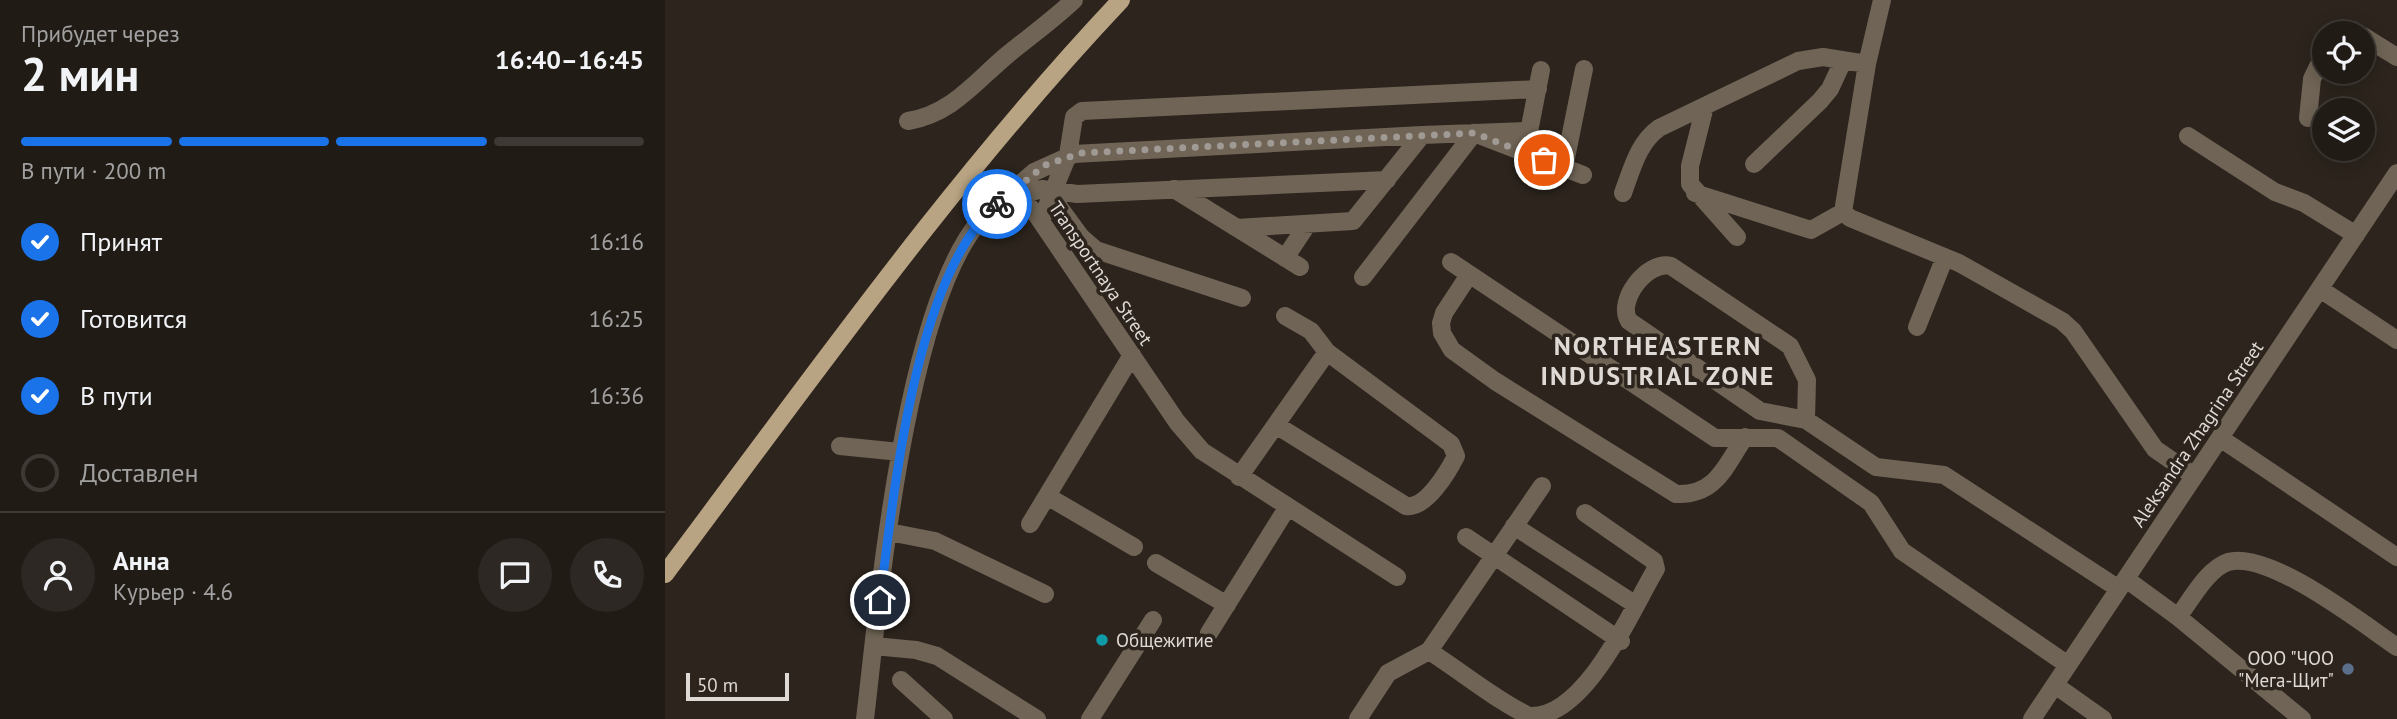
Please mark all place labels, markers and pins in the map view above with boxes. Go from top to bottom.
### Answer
pin [1514,130,1574,190]
pin [850,570,910,630]
place label: Общежитие [1116,628,1214,652]
marker: Общежитие [1094,632,1110,648]
place label: ООО "ЧОО "Мега-Щит" [2238,646,2334,692]
marker: ООО "ЧОО "Мега-Щит" [2340,661,2356,677]

